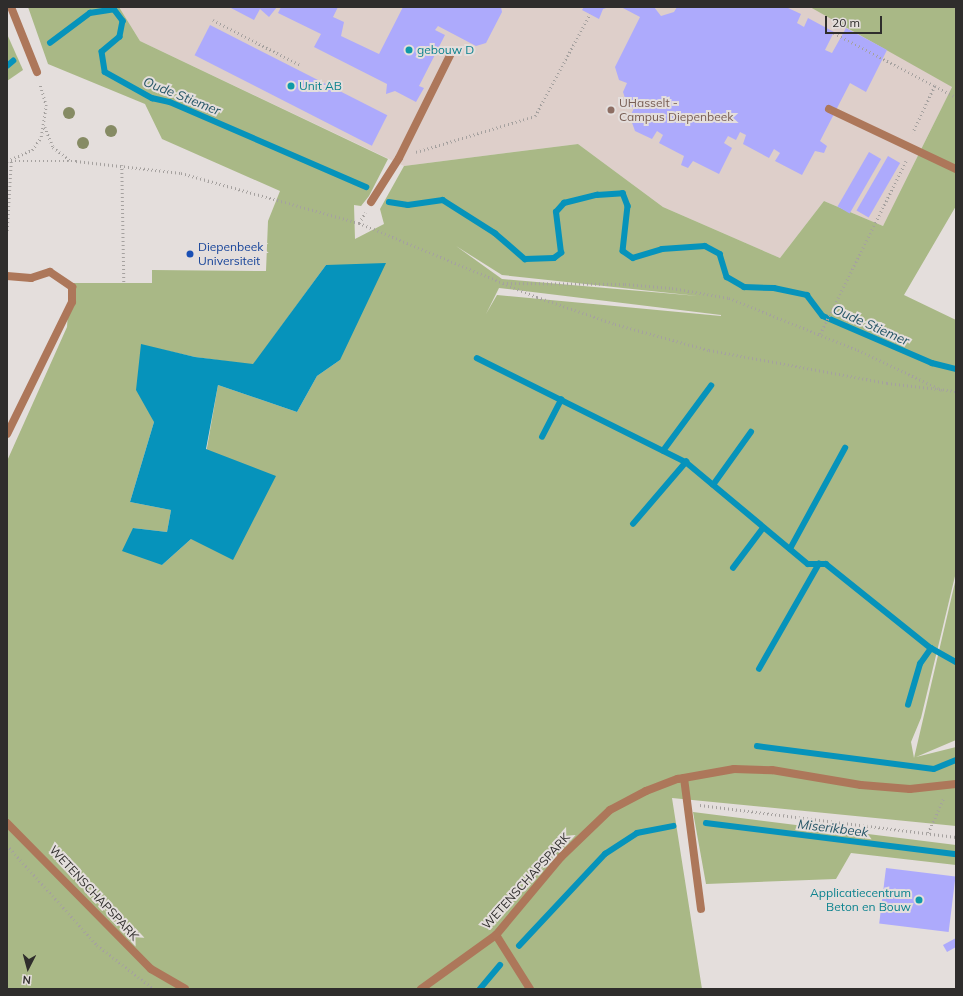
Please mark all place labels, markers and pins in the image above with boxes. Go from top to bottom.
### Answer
place label: gebouw D [417,43,474,57]
marker: gebouw D [404,45,414,55]
place label: Unit AB [299,79,342,93]
marker: Unit AB [286,81,296,91]
place label: UHasselt - Campus Diepenbeek [619,96,733,124]
marker: UHasselt - Campus Diepenbeek [606,105,616,115]
place label: Diepenbeek Universiteit [198,240,264,268]
marker: Diepenbeek Universiteit [185,249,195,259]
place label: Applicatiecentrum Beton en Bouw [810,886,911,914]
marker: Applicatiecentrum Beton en Bouw [914,895,924,905]

